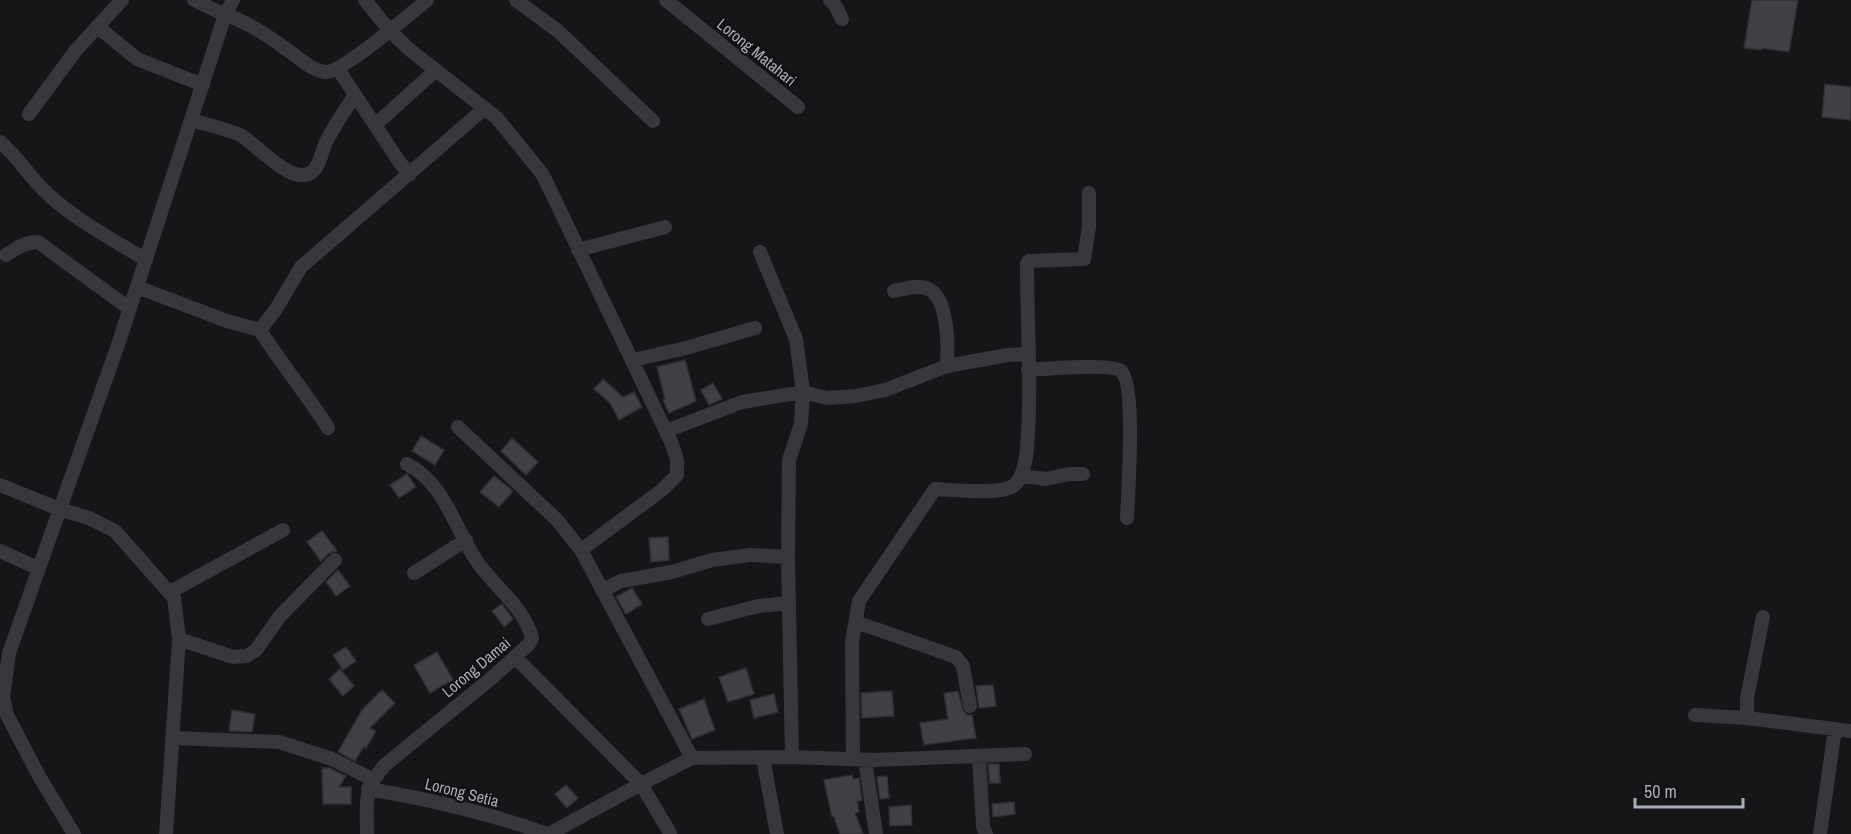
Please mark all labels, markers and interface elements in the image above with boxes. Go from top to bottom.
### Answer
street label: Lorong Matahari [713,13,801,91]
street label: Lorong Damai [437,632,515,702]
scale bar [1635,771,1743,809]
street label: Lorong Setia [423,772,502,812]
text: 50 m [1644,779,1677,804]

